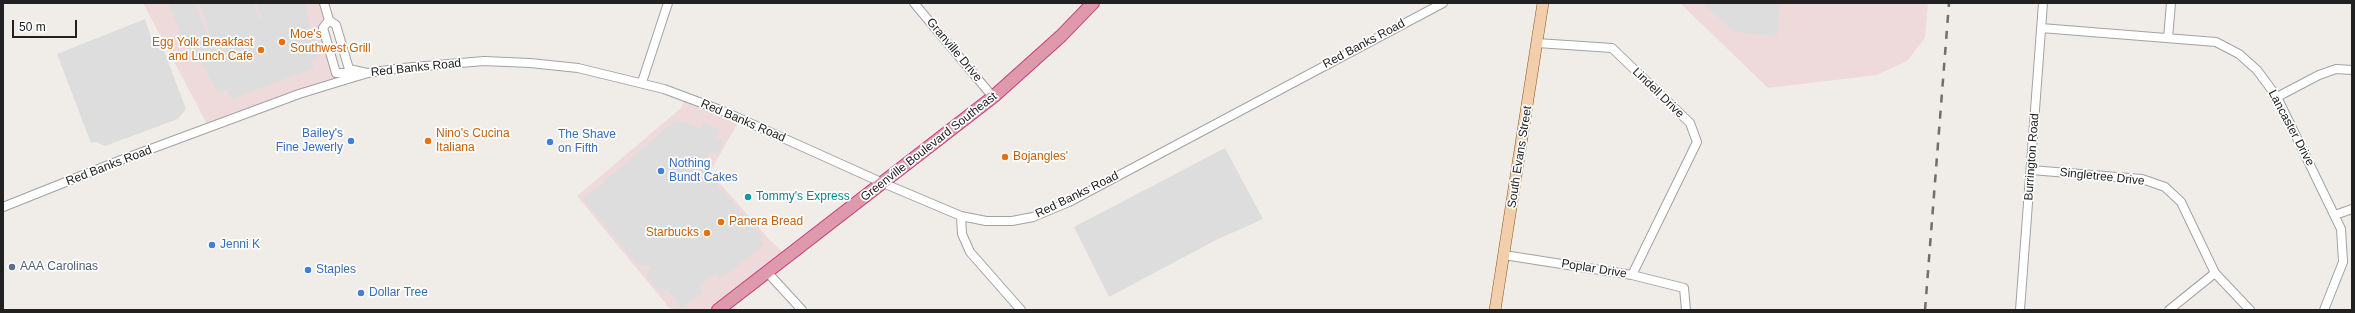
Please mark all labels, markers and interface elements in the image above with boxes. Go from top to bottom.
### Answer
scale bar [14,12,79,38]
street label: Granville Drive [923,15,985,85]
street label: Red Banks Road [1321,16,1407,72]
text: 50 m [19,20,46,34]
place label: Moe's Southwest Grill [290,28,371,56]
place label: Egg Yolk Breakfast and Lunch Cafe [152,36,253,64]
marker: Moe's Southwest Grill [277,37,287,47]
marker: Egg Yolk Breakfast and Lunch Cafe [256,45,266,55]
street label: Red Banks Road [370,56,462,80]
street label: Lindell Drive [1629,65,1687,121]
street label: Lancaster Drive [2265,88,2317,168]
street label: Greenville Boulevard Southeast [858,89,1000,205]
street label: Red Banks Road [698,97,788,145]
street label: South Evans Street [1505,105,1535,209]
street label: Burrington Road [2022,113,2042,201]
place label: Bailey's Fine Jewerly [276,127,343,155]
place label: Nino's Cucina Italiana [436,127,510,155]
place label: The Shave on Fifth [558,128,616,156]
marker: Bailey's Fine Jewerly [346,136,356,146]
marker: Nino's Cucina Italiana [423,136,433,146]
marker: The Shave on Fifth [545,137,555,147]
street label: Red Banks Road [64,143,154,189]
place label: Bojangles' [1013,150,1068,164]
marker: Bojangles' [1000,152,1010,162]
place label: Nothing Bundt Cakes [669,157,738,185]
street label: Singletree Drive [2059,165,2145,189]
marker: Nothing Bundt Cakes [656,166,666,176]
street label: Red Banks Road [1033,169,1121,221]
place label: Tommy's Express [756,190,850,204]
marker: Tommy's Express [743,192,753,202]
place label: Panera Bread [729,215,803,229]
marker: Panera Bread [716,217,726,227]
place label: Starbucks [646,226,699,240]
marker: Starbucks [702,228,712,238]
place label: Jenni K [220,238,260,252]
marker: Jenni K [207,240,217,250]
street label: Poplar Drive [1560,257,1628,281]
place label: AAA Carolinas [20,260,98,274]
marker: AAA Carolinas [7,262,17,272]
place label: Staples [316,263,356,277]
marker: Staples [303,265,313,275]
place label: Dollar Tree [369,286,428,300]
marker: Dollar Tree [356,288,366,298]

